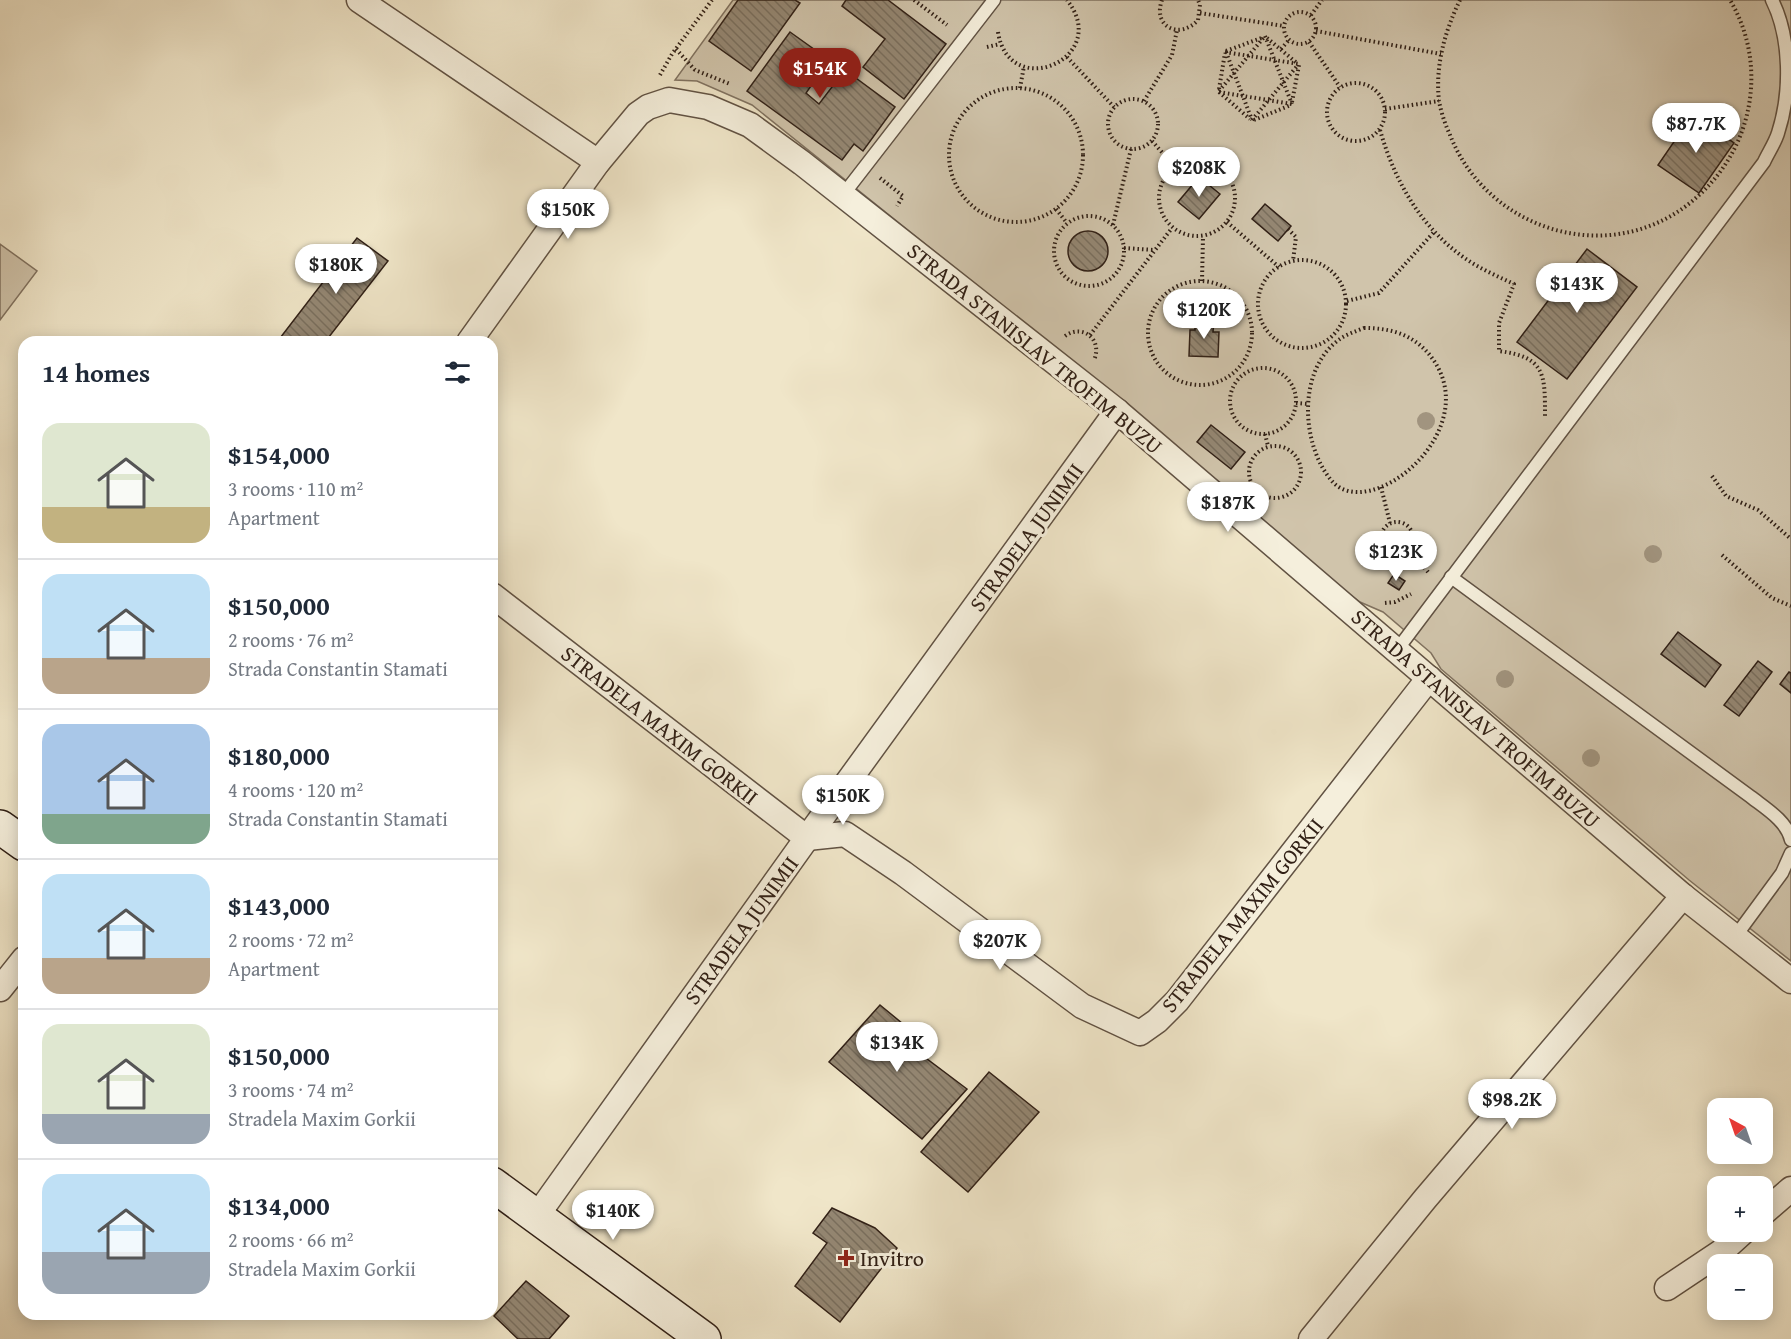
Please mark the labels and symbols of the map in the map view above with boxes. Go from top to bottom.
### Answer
pin: $154K [778,48,862,99]
pin: $87.7K [1647,103,1745,154]
pin: $208K [1157,147,1241,198]
pin: $150K [526,189,610,240]
street label: STRADA STANISLAV TROFIM BUZU [900,235,1170,461]
pin: $180K [294,244,378,295]
pin: $143K [1535,263,1619,314]
pin: $120K [1162,289,1246,340]
street label: STRADELA JUNIMII [961,456,1091,618]
pin: $187K [1186,482,1270,533]
pin: $123K [1354,531,1438,582]
street label: STRADA STANISLAV TROFIM BUZU [1345,601,1607,835]
street label: STRADELA MAXIM GORKII [555,638,765,812]
pin: $150K [801,775,885,826]
street label: STRADELA MAXIM GORKII [1153,811,1331,1019]
street label: STRADELA JUNIMII [676,849,806,1011]
pin: $207K [958,920,1042,971]
pin: $134K [855,1022,939,1073]
pin: $98.2K [1463,1079,1561,1130]
north arrow [1707,1098,1773,1164]
pin: $140K [571,1190,655,1241]
place label: Invitro [860,1242,924,1274]
marker: Invitro [837,1249,855,1267]

